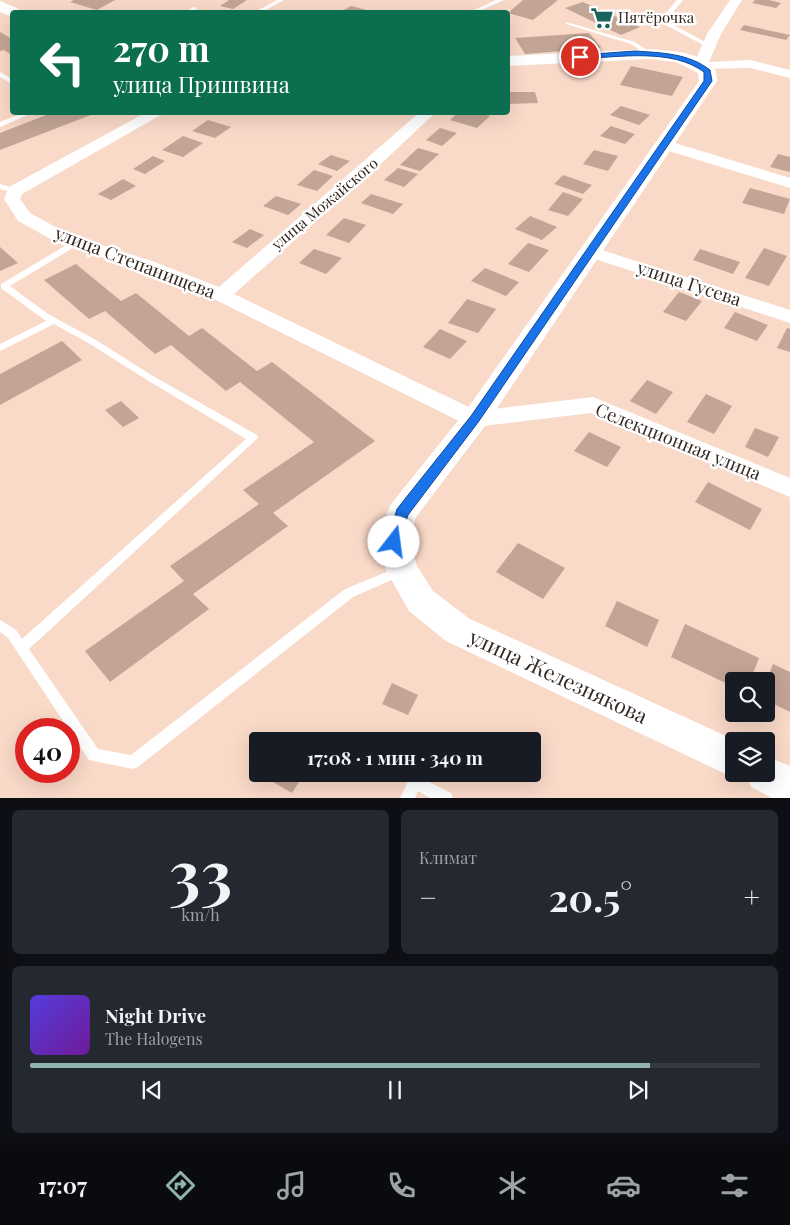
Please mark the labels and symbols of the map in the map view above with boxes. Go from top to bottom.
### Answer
supermarket icon: Пятёрочка [589,5,615,31]
place label: Пятёрочка [618,7,695,27]
pin [559,36,601,78]
street label: улица Можайского [266,153,382,254]
street label: улица Степанищева [51,220,219,304]
street label: улица Гусева [633,255,744,311]
street label: Селекционная улица [592,397,765,485]
position arrow [367,515,419,567]
street label: улица Железнякова [464,621,653,729]
speed limit sign: 40 [15,718,80,783]

